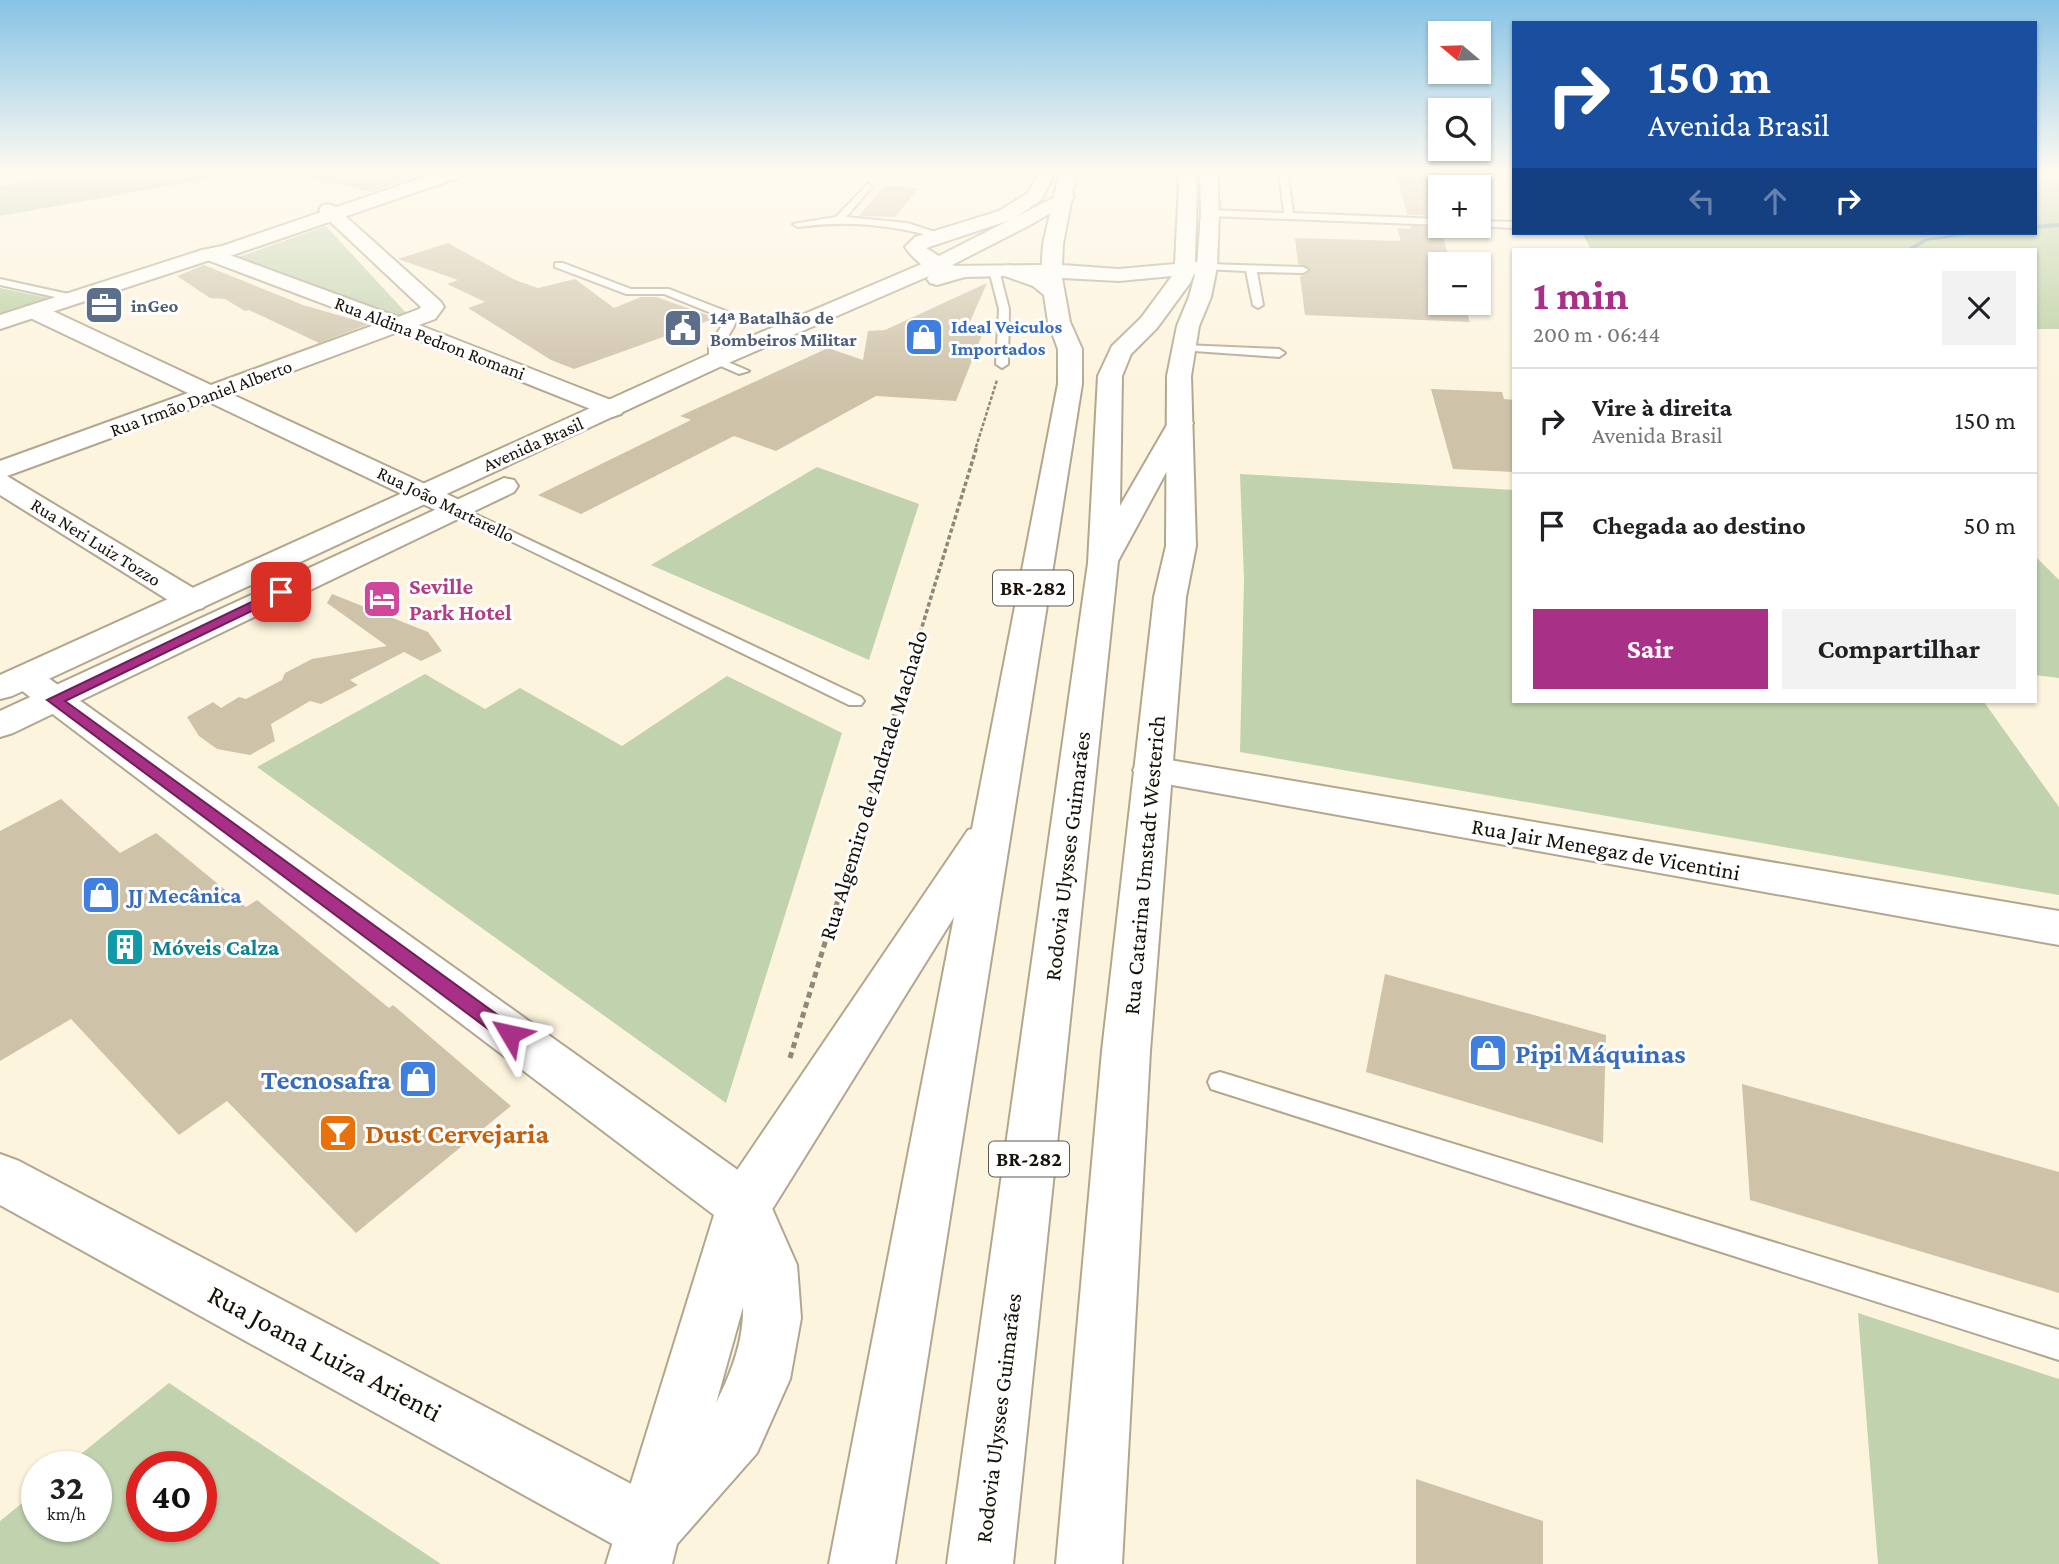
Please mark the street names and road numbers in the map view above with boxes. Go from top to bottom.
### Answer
street label: Rua Aldina Pedron Romani [332,292,528,384]
street label: Rua Irmão Daniel Alberto [107,355,295,441]
street label: Avenida Brasil [479,412,587,476]
street label: Rua João Martarello [374,462,518,546]
street label: Rua Neri Luiz Tozzo [27,494,165,590]
road number: BR-282 [993,570,1073,606]
street label: Rua Algemiro de Andrade Machado [813,627,933,943]
street label: Rua Catarina Umstadt Westerich [1118,714,1170,1016]
street label: Rodovia Ulysses Guimarães [1039,730,1095,982]
street label: Rua Jair Menegaz de Vicentini [1470,813,1742,885]
road number: BR-282 [989,1142,1069,1176]
street label: Rua Joana Luiza Arienti [203,1278,447,1428]
street label: Rodovia Ulysses Guimarães [970,1292,1026,1544]

